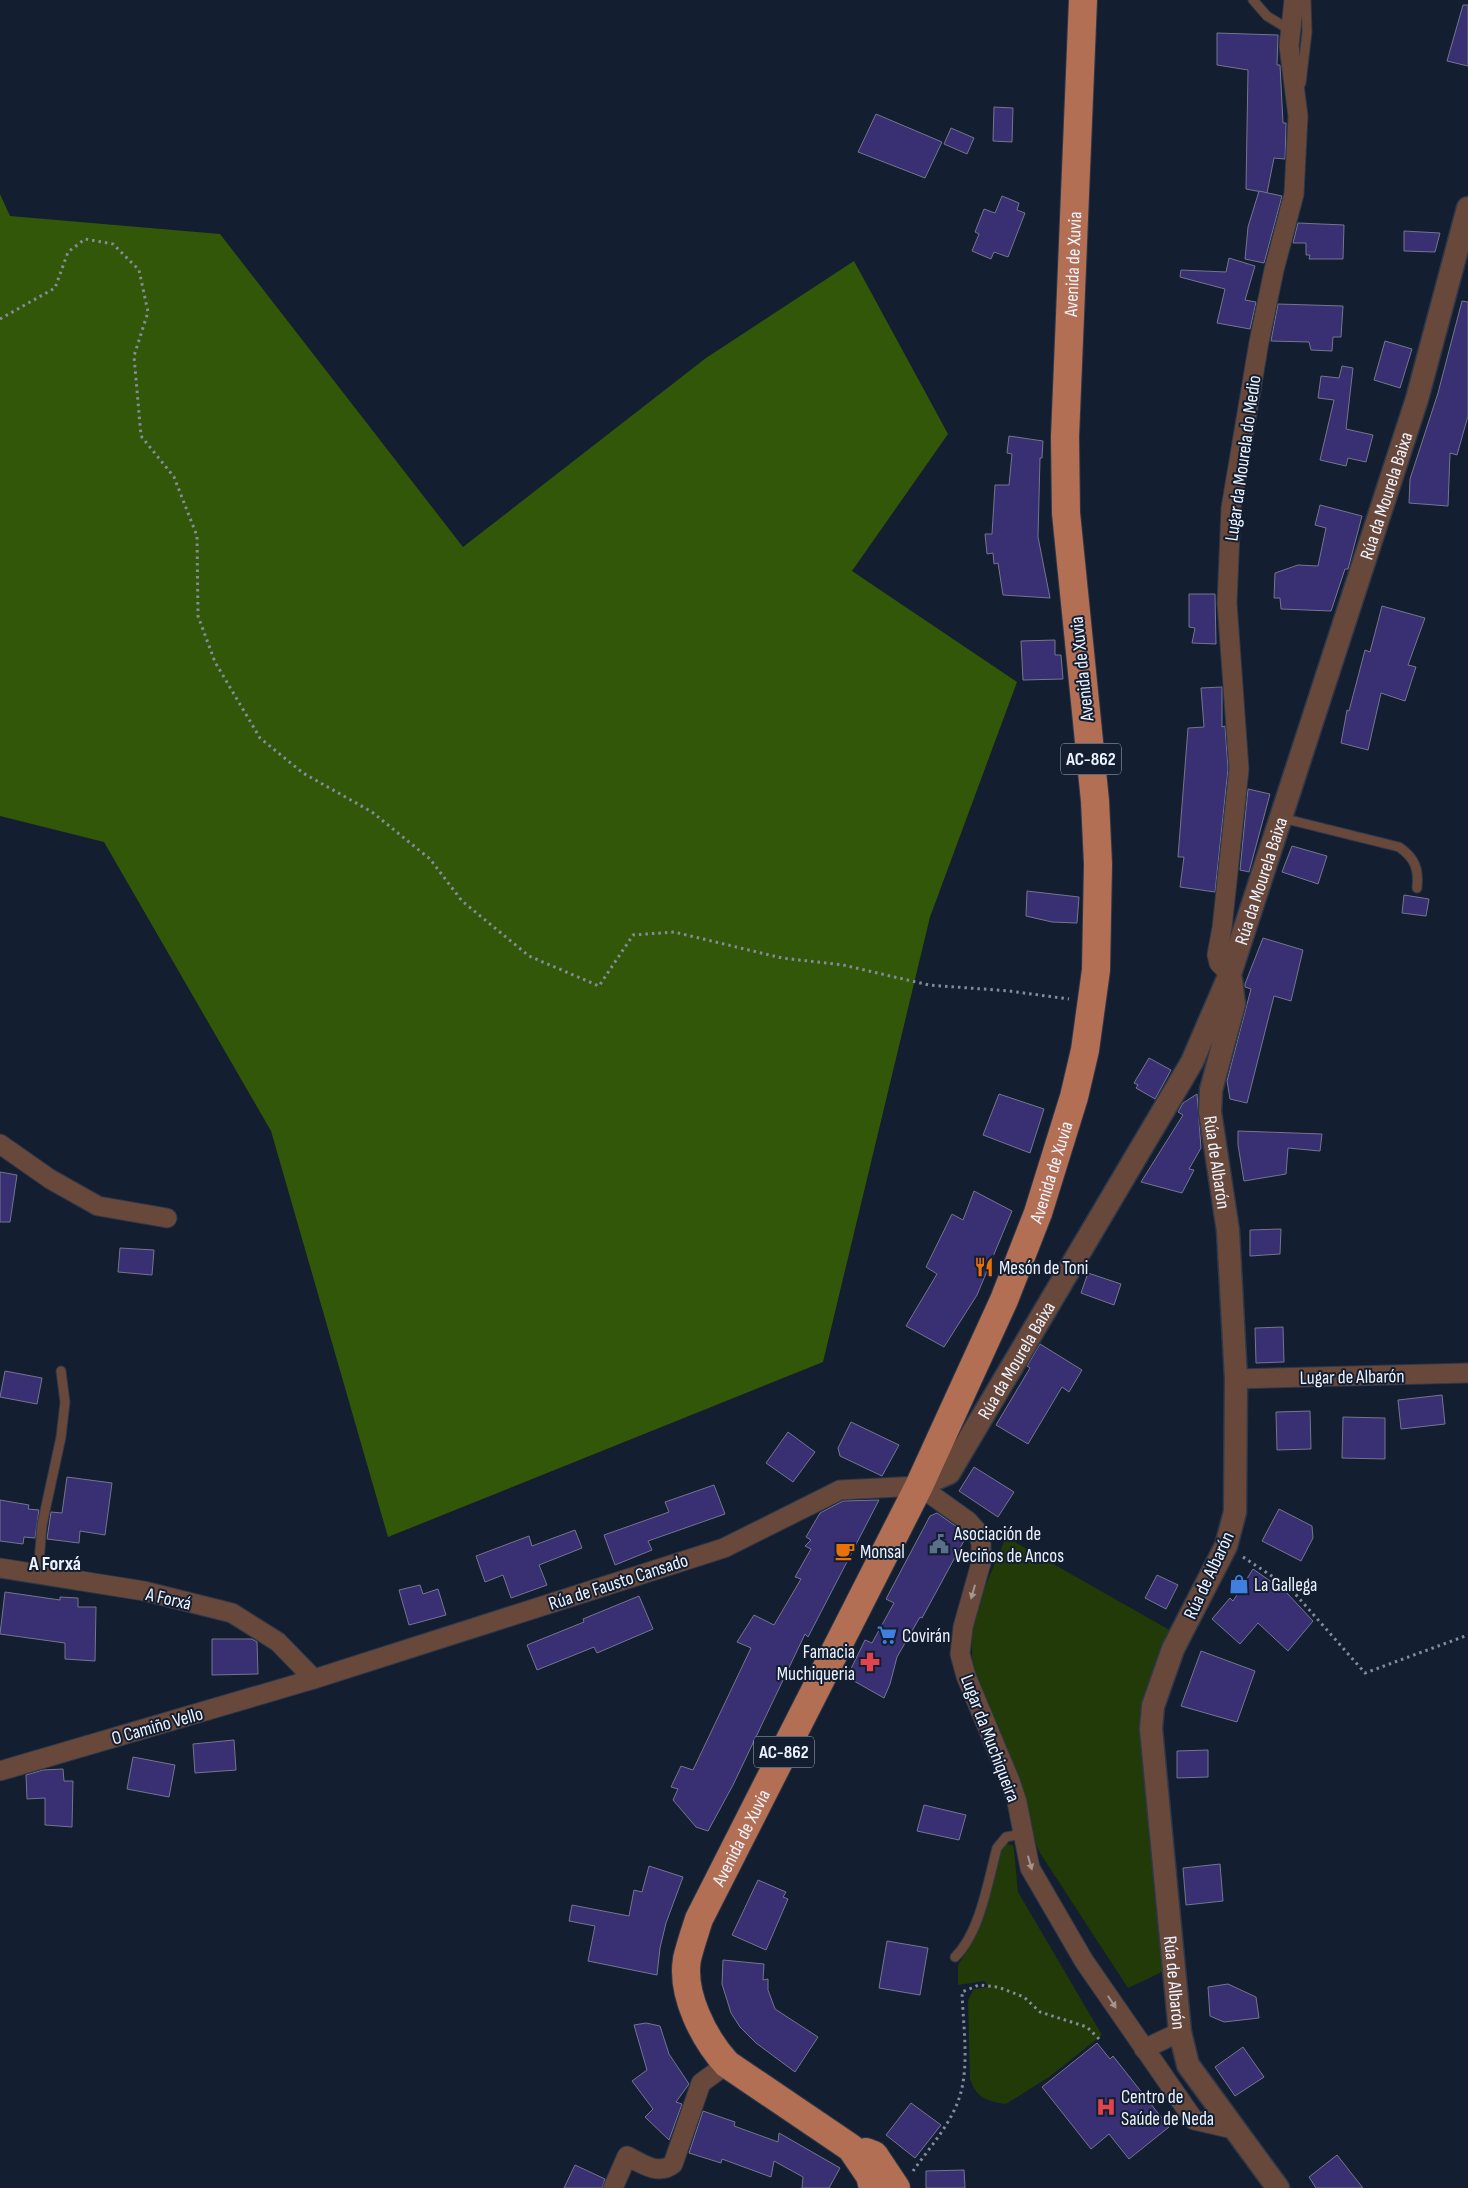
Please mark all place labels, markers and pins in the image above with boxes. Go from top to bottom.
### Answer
restaurant icon: Mesón de Toni [973,1256,995,1278]
place label: Mesón de Toni [999,1257,1088,1280]
place label: Asociación de Veciños de Ancos [953,1523,1064,1568]
public building icon: Asociación de Veciños de Ancos [928,1533,950,1555]
cafe icon: Monsal [834,1540,856,1562]
place label: Monsal [860,1541,905,1564]
shop icon: La Gallega [1228,1573,1250,1595]
place label: La Gallega [1254,1574,1317,1597]
supermarket icon: Covirán [876,1624,898,1646]
place label: Covirán [902,1625,950,1648]
place label: Famacia Muchiqueria [777,1641,855,1686]
pharmacy icon: Famacia Muchiqueria [859,1651,881,1673]
place label: Centro de Saúde de Neda [1121,2086,1214,2131]
hospital icon: Centro de Saúde de Neda [1095,2096,1117,2118]

